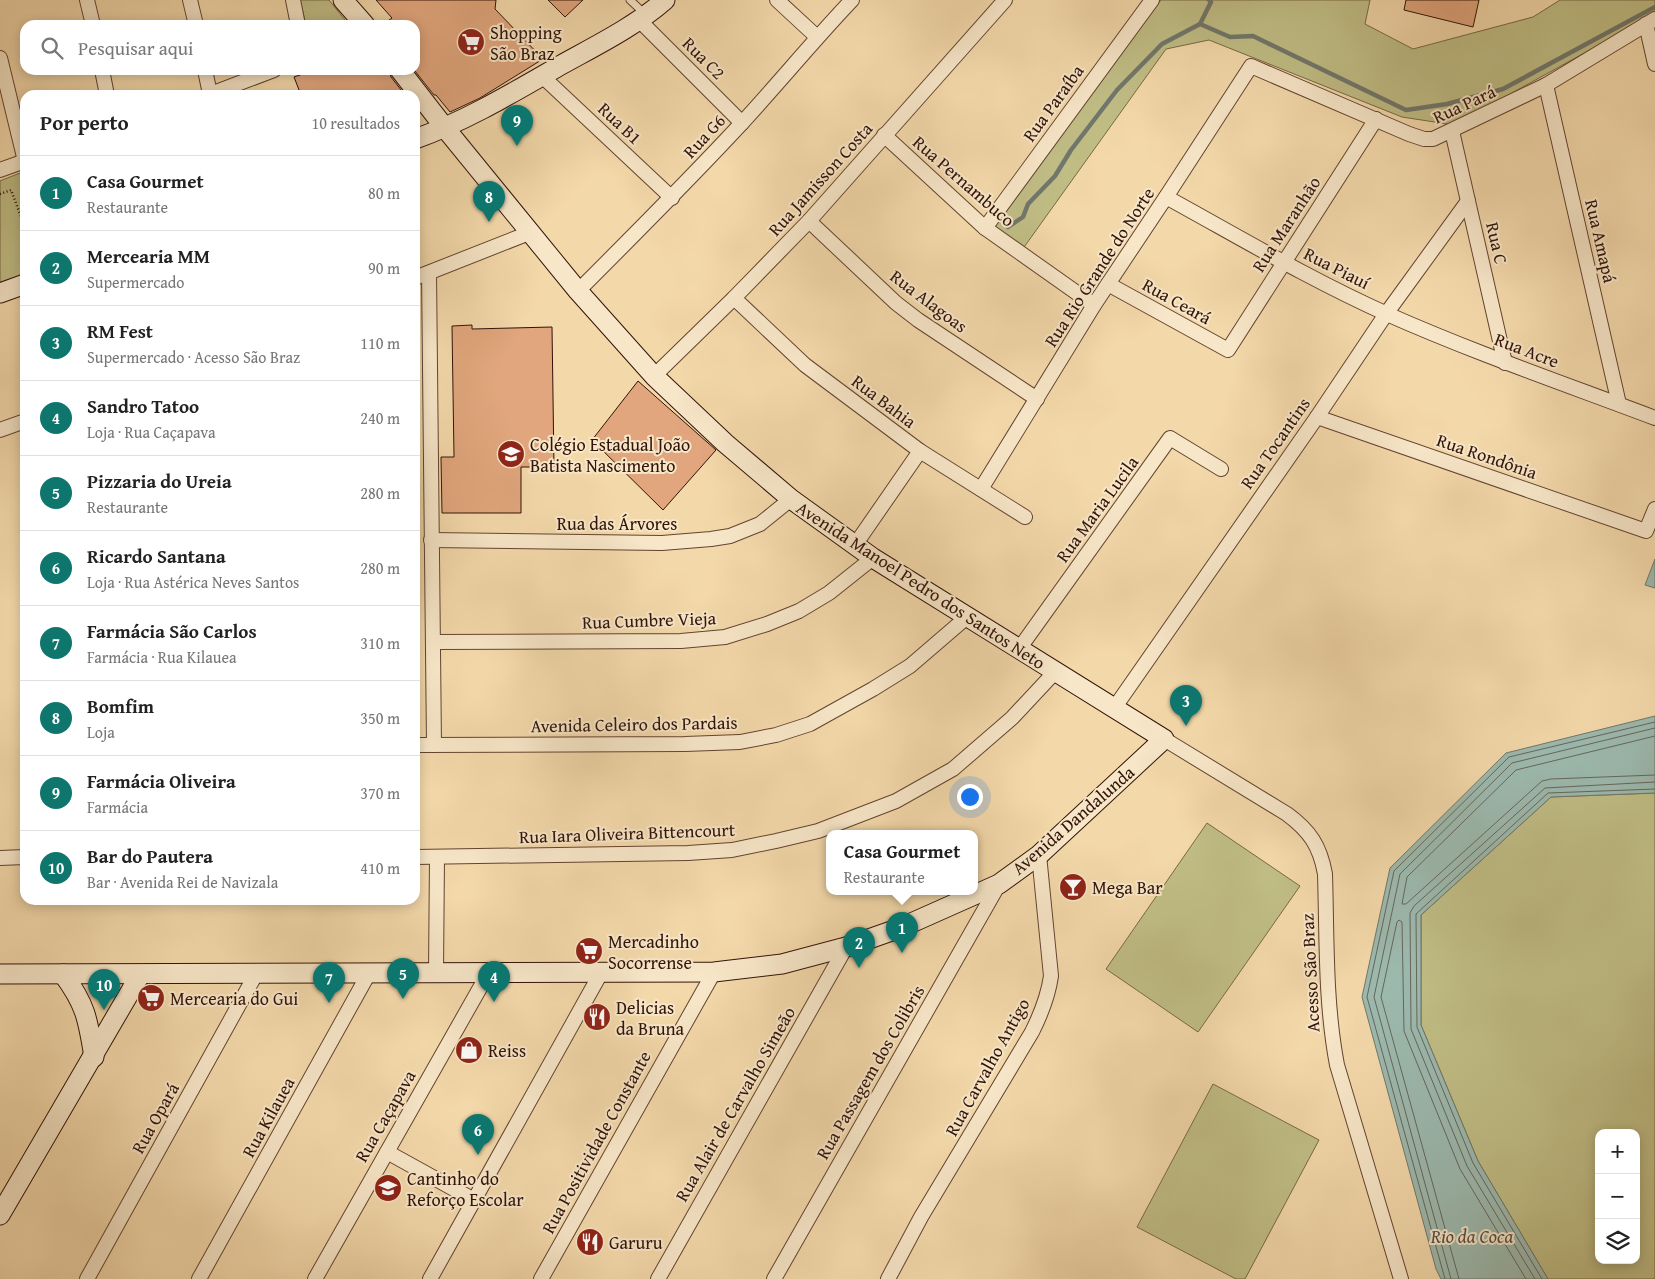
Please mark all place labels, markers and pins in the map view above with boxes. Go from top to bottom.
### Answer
place label: Shopping São Braz [490,19,562,67]
supermarket icon: Shopping São Braz [456,27,486,57]
pin: 9 [501,105,533,146]
pin: 8 [473,181,505,222]
place label: Colégio Estadual João Batista Nascimento [530,431,690,479]
school or university icon: Colégio Estadual João Batista Nascimento [496,439,526,469]
pin: 3 [1170,685,1202,726]
bar icon: Mega Bar [1058,872,1088,902]
place label: Mega Bar [1092,874,1163,901]
pin: 1 [886,912,918,953]
pin: 2 [843,927,875,968]
place label: Mercadinho Socorrense [608,928,699,976]
supermarket icon: Mercadinho Socorrense [574,936,604,966]
pin: 5 [387,958,419,999]
pin: 4 [478,961,510,1002]
pin: 7 [313,962,345,1003]
pin: 10 [88,969,120,1010]
supermarket icon: Mercearia do Gui [136,983,166,1013]
place label: Mercearia do Gui [170,985,298,1012]
place label: Delicias da Bruna [616,994,685,1042]
restaurant icon: Delicias da Bruna [582,1002,612,1032]
shop icon: Reiss [454,1035,484,1065]
place label: Reiss [488,1037,526,1064]
pin: 6 [462,1114,494,1155]
place label: Cantinho do Reforço Escolar [407,1165,524,1213]
school or university icon: Cantinho do Reforço Escolar [373,1173,403,1203]
restaurant icon: Garuru [575,1227,605,1257]
place label: Garuru [609,1229,663,1256]

